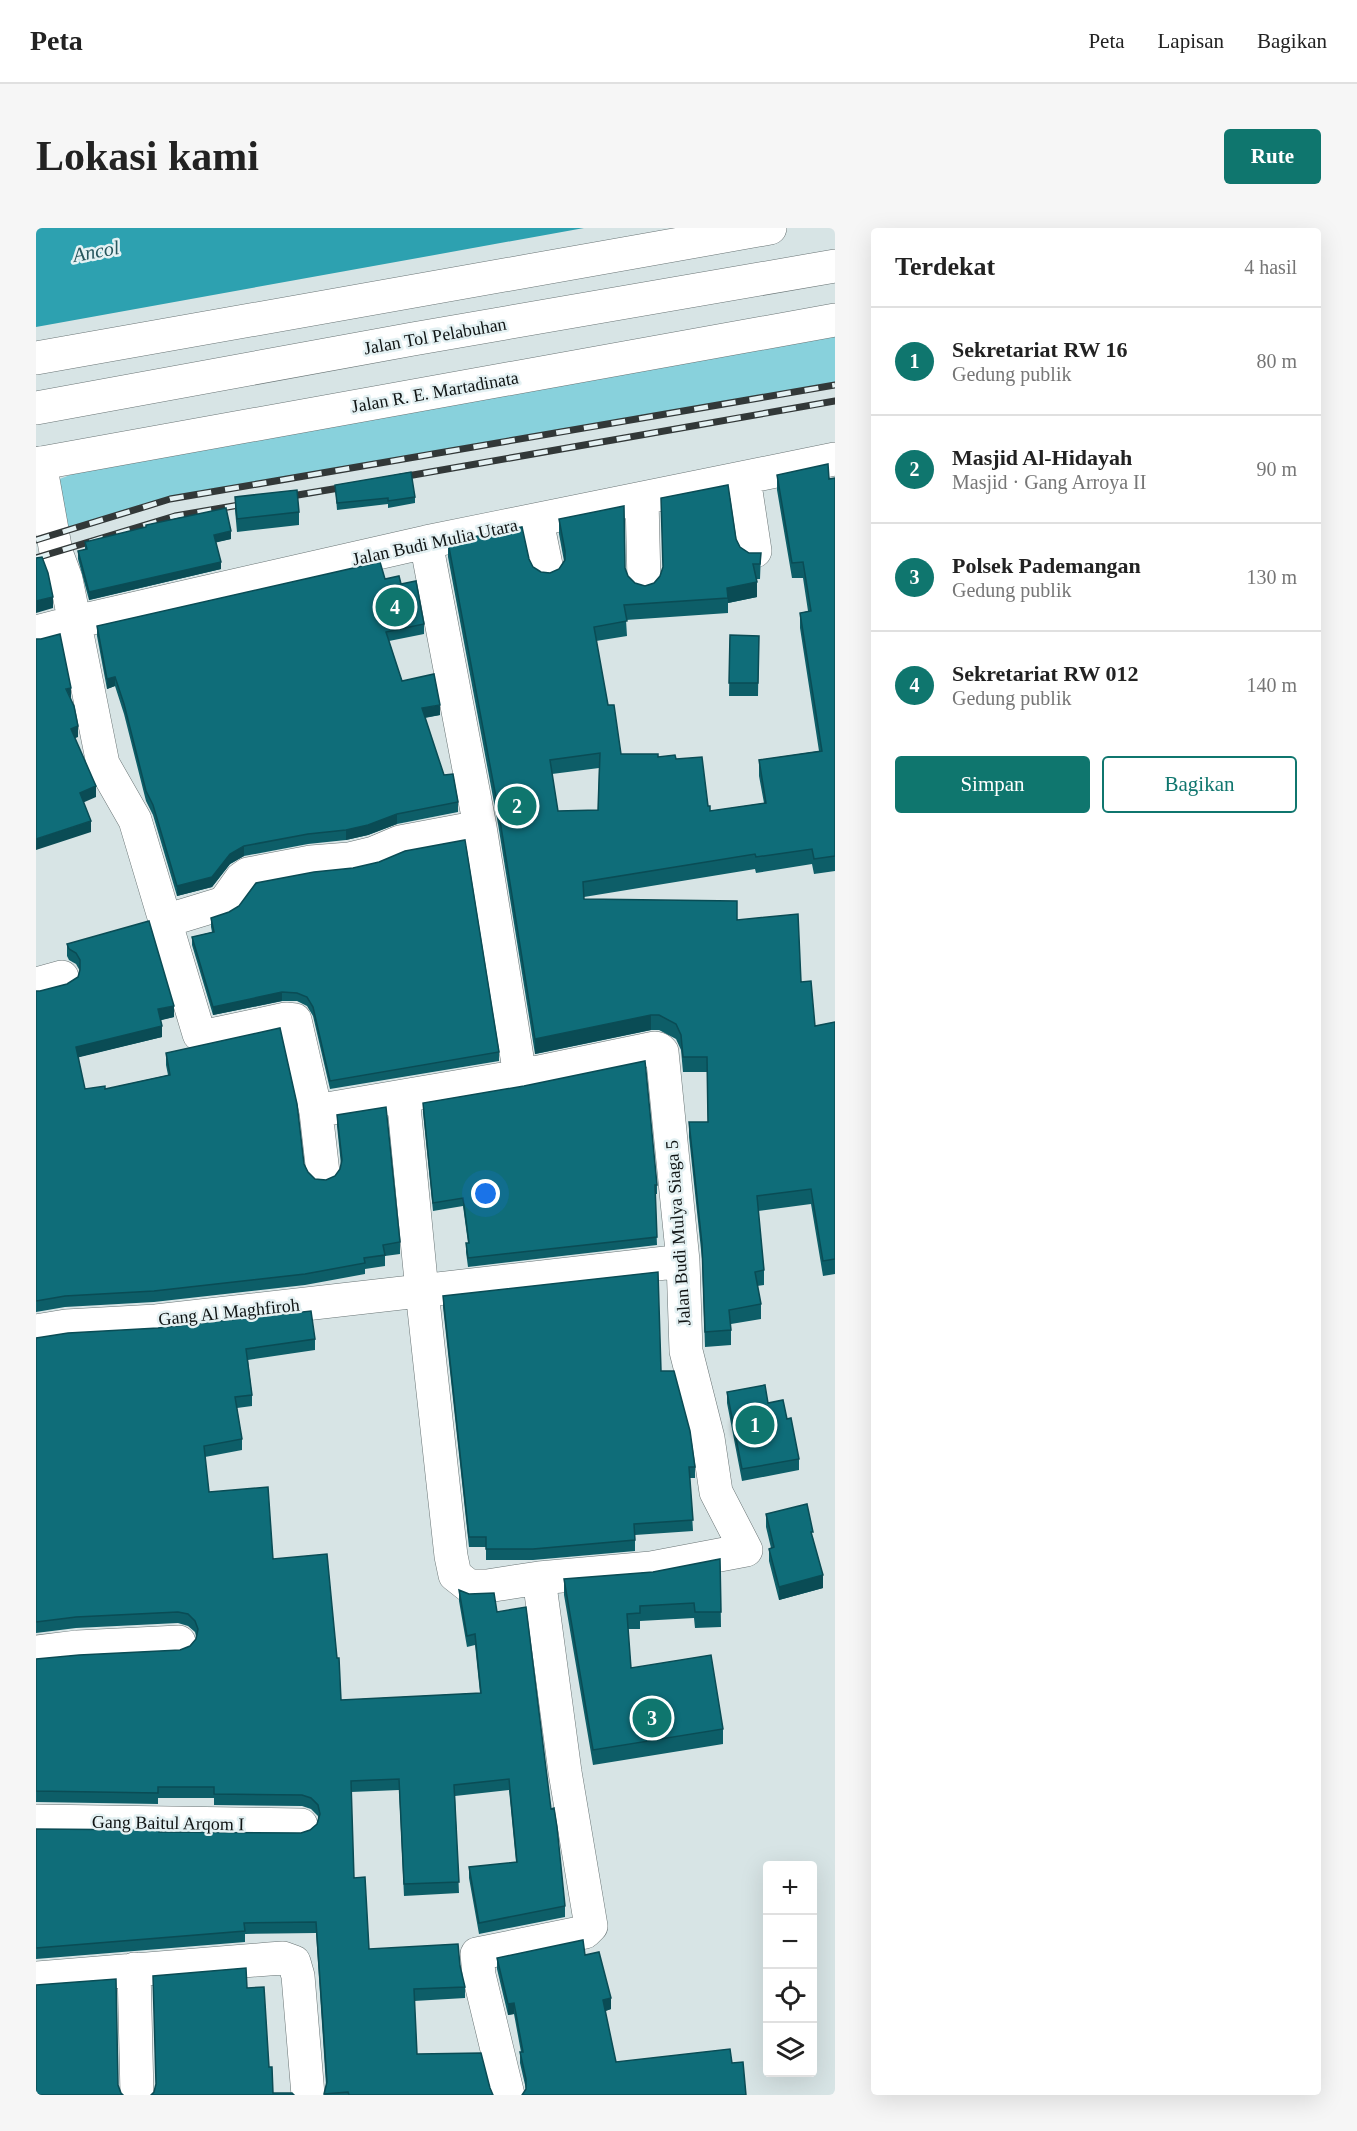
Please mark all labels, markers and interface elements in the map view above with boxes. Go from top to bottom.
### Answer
text: Peta [30,25,83,56]
text: Peta [1088,29,1125,53]
text: Lapisan [1158,29,1224,53]
text: Bagikan [1257,29,1327,53]
button: Rute [1224,129,1321,184]
text: Lokasi kami [36,133,259,179]
water label: Ancol [69,236,121,266]
text: Terdekat [895,252,995,281]
text: 4 hasil [1244,256,1297,278]
street label: Jalan Tol Pelabuhan [362,314,508,358]
text: Sekretariat RW 16 [952,337,1128,362]
text: 1 [910,350,920,372]
text: 80 m [1256,350,1297,372]
text: Gedung publik [952,363,1071,385]
street label: Jalan R. E. Martadinata [350,367,520,417]
text: Masjid Al-Hidayah [952,445,1132,470]
text: 2 [910,458,920,480]
text: 90 m [1256,458,1297,480]
text: Masjid · Gang Arroya II [952,471,1146,493]
street label: Jalan Budi Mulia Utara [351,515,519,569]
text: Polsek Pademangan [952,553,1141,578]
text: 3 [910,566,920,588]
text: 130 m [1246,566,1297,588]
text: Gedung publik [952,579,1071,601]
pin: 4 [376,584,414,629]
text: Sekretariat RW 012 [952,661,1139,686]
text: 4 [910,674,920,696]
text: 140 m [1246,674,1297,696]
text: Gedung publik [952,687,1071,709]
button: Simpan [895,756,1090,813]
button: Bagikan [1102,756,1297,813]
pin: 2 [498,784,536,828]
street label: Jalan Budi Mulya Siaga 5 [662,1140,694,1326]
your location [471,1179,500,1208]
street label: Gang Al Maghfiroh [157,1295,301,1329]
pin: 1 [736,1402,774,1448]
pin: 3 [632,1696,672,1740]
street label: Gang Baitul Arqom I [92,1812,244,1834]
map controls [763,1861,817,2077]
button: + [763,1861,817,1915]
button: − [763,1915,817,1969]
button: locate [763,1969,817,2023]
button: layers [763,2023,817,2077]

